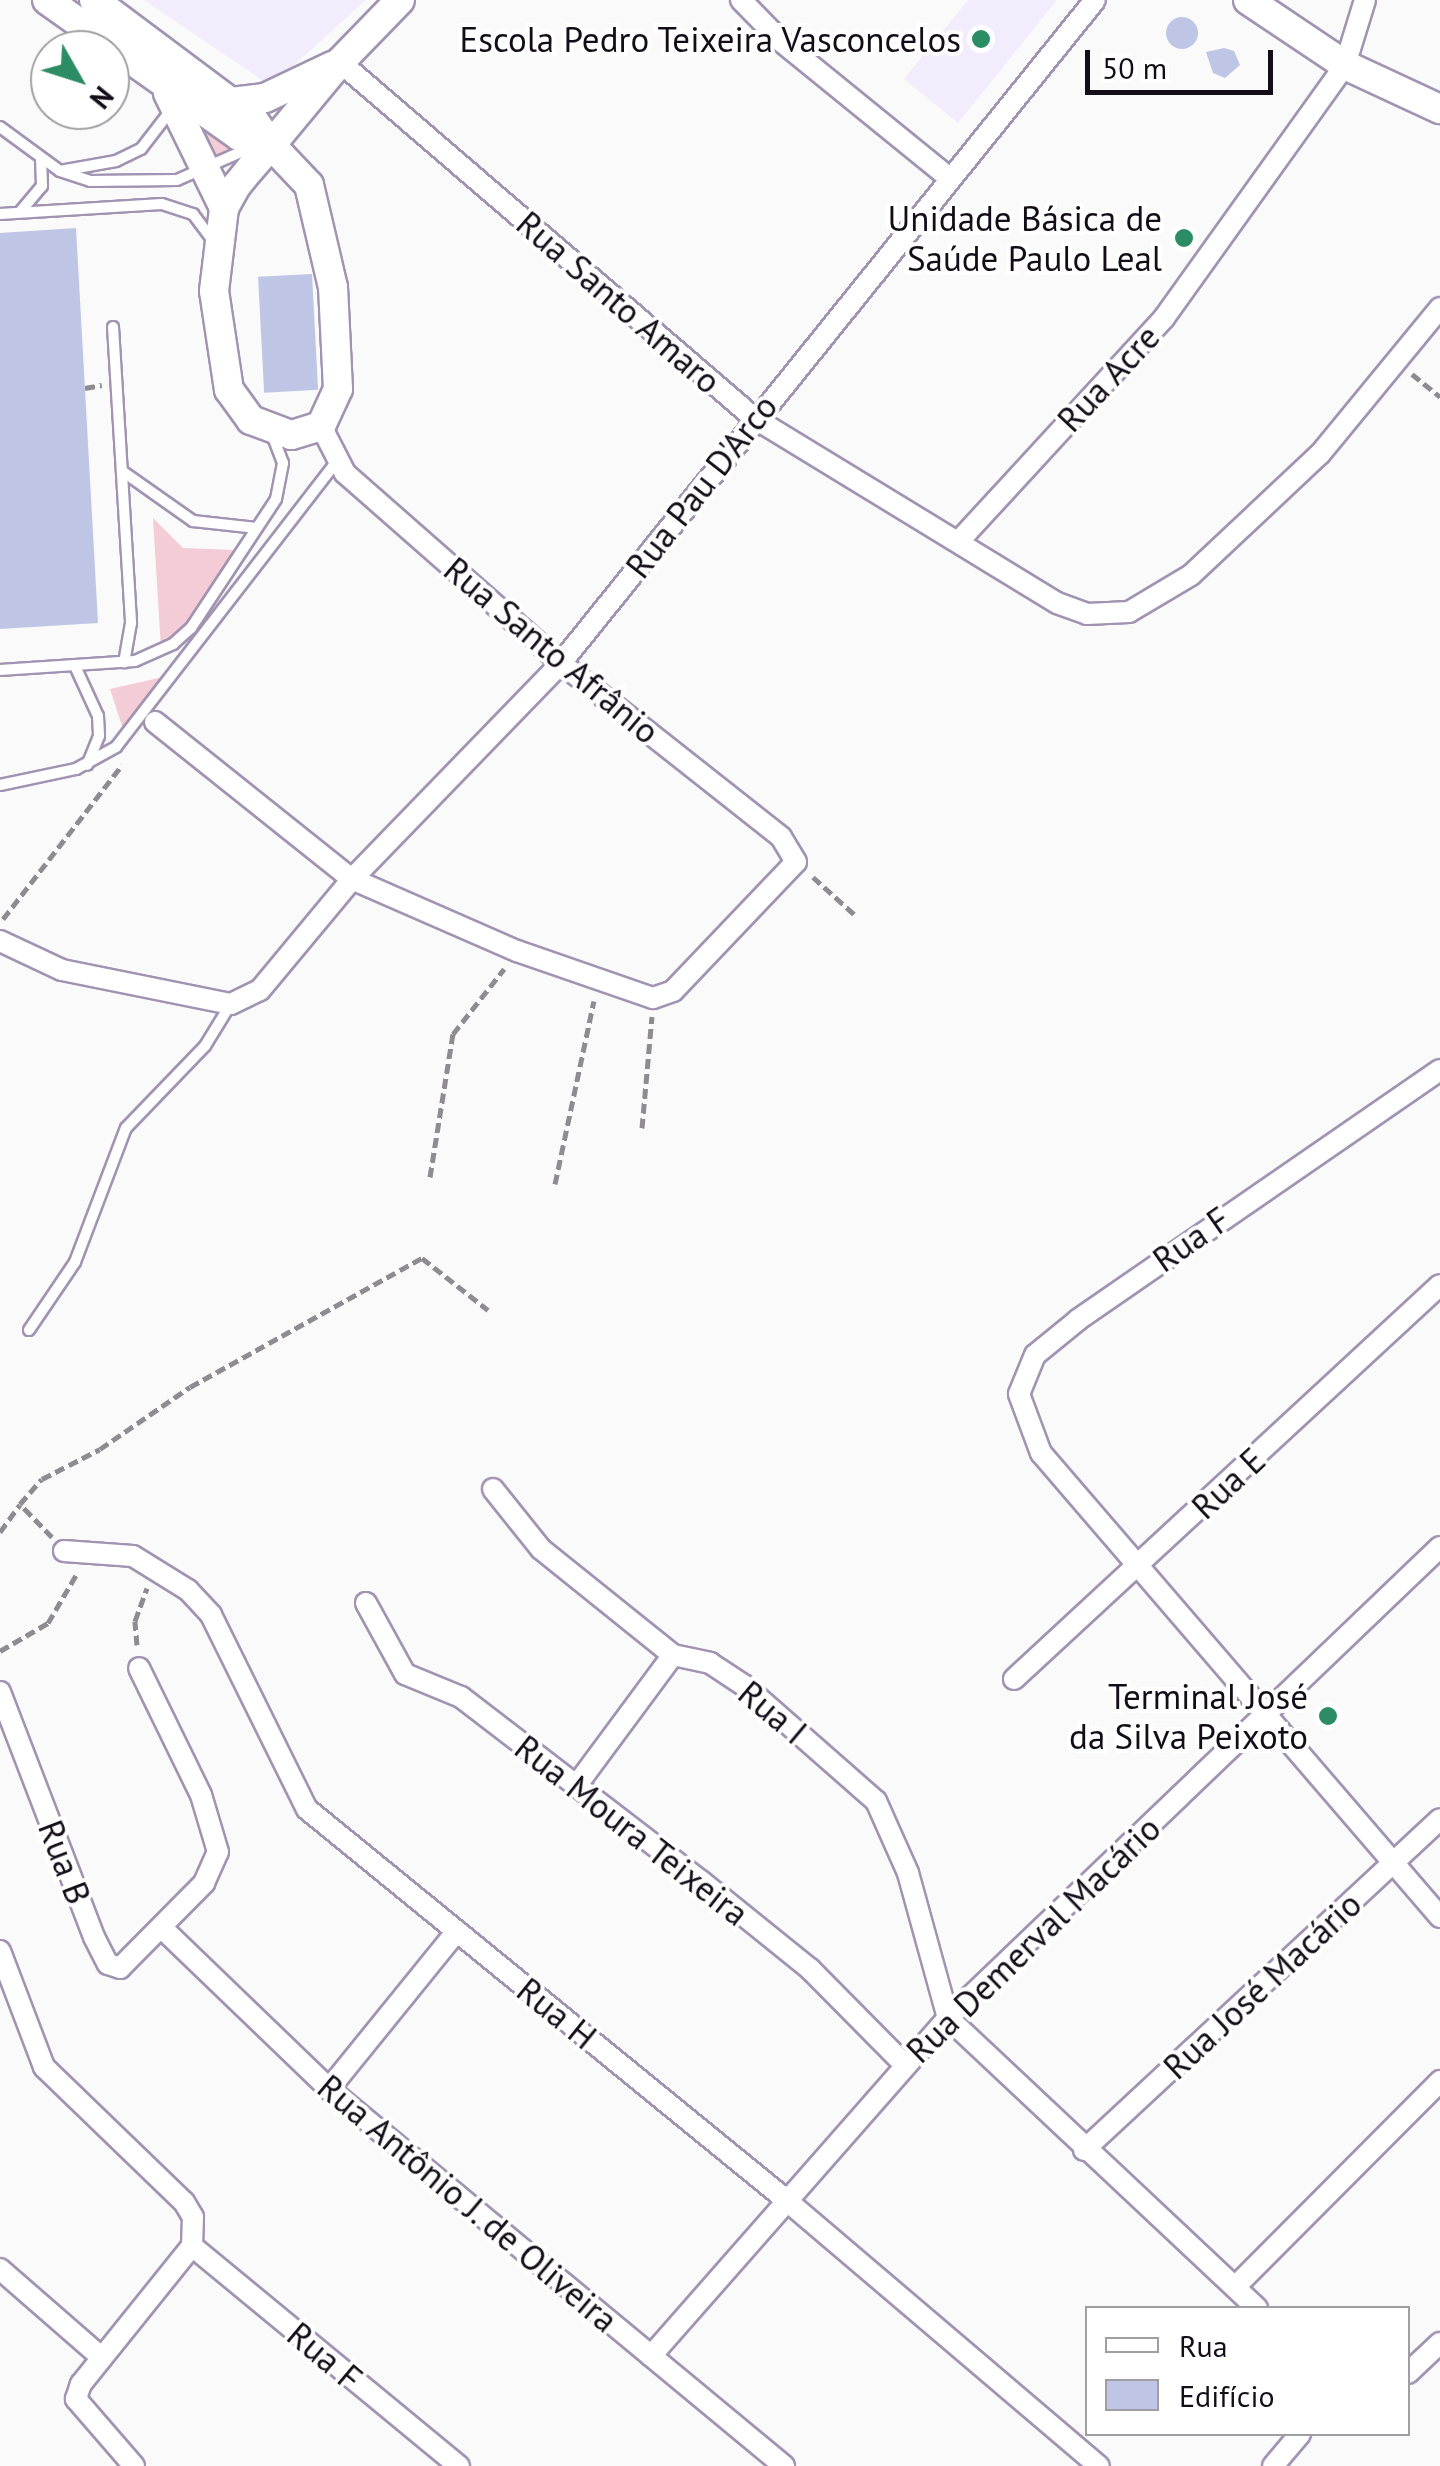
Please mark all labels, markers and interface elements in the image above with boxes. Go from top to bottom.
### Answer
place label: Escola Pedro Teixeira Vasconcelos [457,18,961,60]
marker: Escola Pedro Teixeira Vasconcelos [970,28,992,50]
north arrow [30,30,130,130]
scale bar [1090,30,1278,92]
text: 50 m [1102,48,1167,87]
text: N [82,79,122,117]
place label: Unidade Básica de Saúde Paulo Leal [887,197,1162,279]
street label: Rua Santo Amaro [508,202,730,402]
marker: Unidade Básica de Saúde Paulo Leal [1171,225,1197,251]
street label: Rua Acre [1048,316,1168,440]
street label: Rua Pau D'Arco [616,386,786,586]
street label: Rua Santo Afrânio [436,547,668,753]
street label: Rua F [1144,1198,1238,1280]
street label: Rua E [1183,1439,1273,1527]
street label: Rua I [730,1671,816,1753]
place label: Terminal José da Silva Peixoto [1069,1675,1308,1757]
marker: Terminal José da Silva Peixoto [1317,1705,1339,1727]
street label: Rua Moura Teixeira [507,1726,757,1934]
street label: Rua Demerval Macário [897,1807,1169,2071]
street label: Rua B [30,1814,100,1910]
street label: Rua José Macário [1154,1883,1370,2087]
street label: Rua H [509,1968,605,2058]
street label: Rua Antônio J. de Oliveira [308,2064,628,2342]
legend [1085,2306,1410,2436]
street label: Rua F [279,2313,371,2399]
text: Rua [1179,2326,1228,2365]
text: Edifício [1179,2376,1275,2415]

